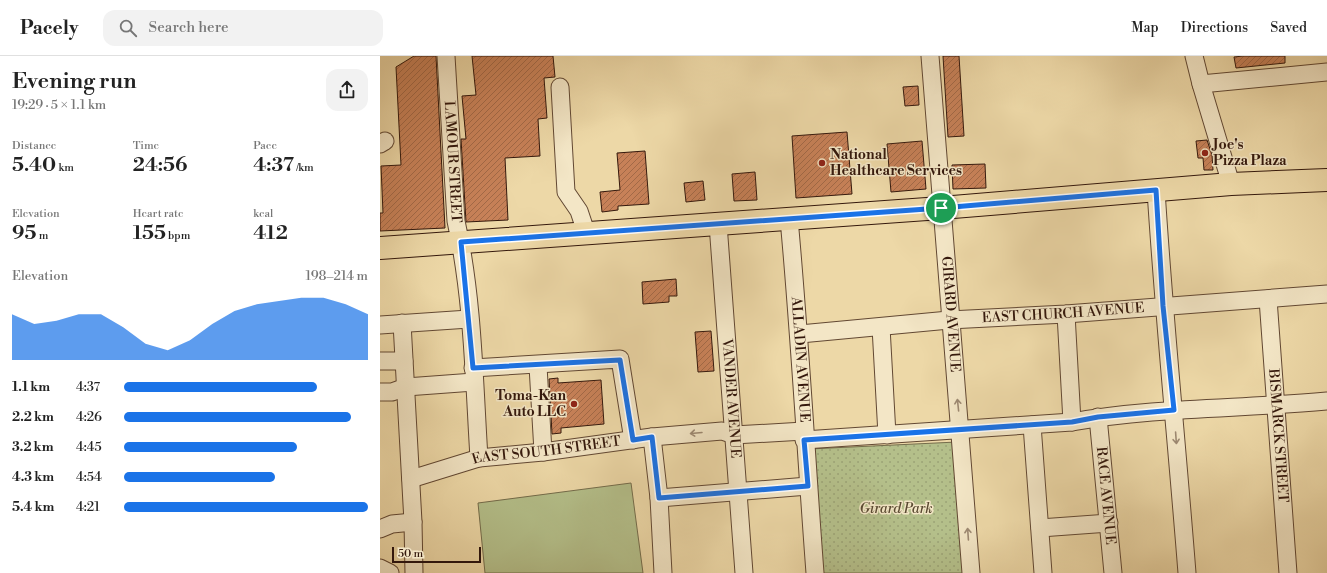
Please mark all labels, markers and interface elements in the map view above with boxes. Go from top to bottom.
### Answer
search box [103,10,383,46]
text: Pacely [20,16,79,40]
icon: search [117,17,139,39]
text: Search here [149,18,229,37]
text: Map [1131,19,1159,37]
text: Directions [1181,19,1248,37]
text: Saved [1270,19,1307,37]
text: Evening run [12,68,137,95]
button: share [326,69,368,111]
text: 19:29 · 5 × 1.1 km [12,97,106,113]
street label: LAMOUR STREET [440,100,465,223]
place label: Joe's Pizza Plaza [1211,136,1287,170]
text: Distance [12,139,56,153]
text: Time [133,139,159,153]
text: Pace [253,139,277,153]
place label: National Healthcare Services [830,146,962,180]
marker: Joe's Pizza Plaza [1200,148,1210,158]
text: 5.40 [12,153,56,178]
text: 24:56 [133,153,187,178]
text: 4:37 [253,153,294,178]
marker: National Healthcare Services [817,158,827,168]
text: km [56,161,74,175]
text: /km [294,161,314,175]
pin [924,191,958,225]
icon: arrive [930,197,952,219]
text: Elevation [12,207,60,221]
text: Heart rate [133,207,183,221]
text: kcal [253,207,273,221]
text: 95 [12,221,36,246]
text: 155 [133,221,166,246]
text: 412 [253,221,288,246]
text: m [36,229,48,243]
text: bpm [166,229,190,243]
street label: GIRARD AVENUE [937,255,964,373]
text: Elevation [12,268,68,284]
text: 198–214 m [306,268,368,284]
street label: ALLADIN AVENUE [787,295,814,423]
street label: EAST CHURCH AVENUE [981,299,1145,327]
street label: VANDER AVENUE [718,337,744,459]
street label: BISMARCK STREET [1264,367,1292,503]
text: 1.1 km [12,379,50,395]
text: 4:37 [76,379,100,395]
place label: Toma-Kan Auto LLC [495,387,566,421]
one-way arrow [954,398,961,411]
marker: Toma-Kan Auto LLC [569,399,579,409]
text: 2.2 km [12,409,54,425]
text: 4:26 [76,409,102,425]
one-way arrow [690,430,703,437]
one-way arrow [1173,431,1180,444]
street label: EAST SOUTH STREET [470,432,622,469]
text: 3.2 km [12,439,53,455]
text: 4:45 [76,439,102,455]
street label: RACE AVENUE [1092,446,1119,546]
text: 4.3 km [12,469,54,485]
text: 4:54 [76,469,102,485]
text: 5.4 km [12,499,54,515]
text: 4:21 [76,499,100,515]
park label: Girard Park [859,500,933,518]
one-way arrow [964,528,971,541]
scale bar [392,545,481,564]
text: 50 m [398,547,423,561]

